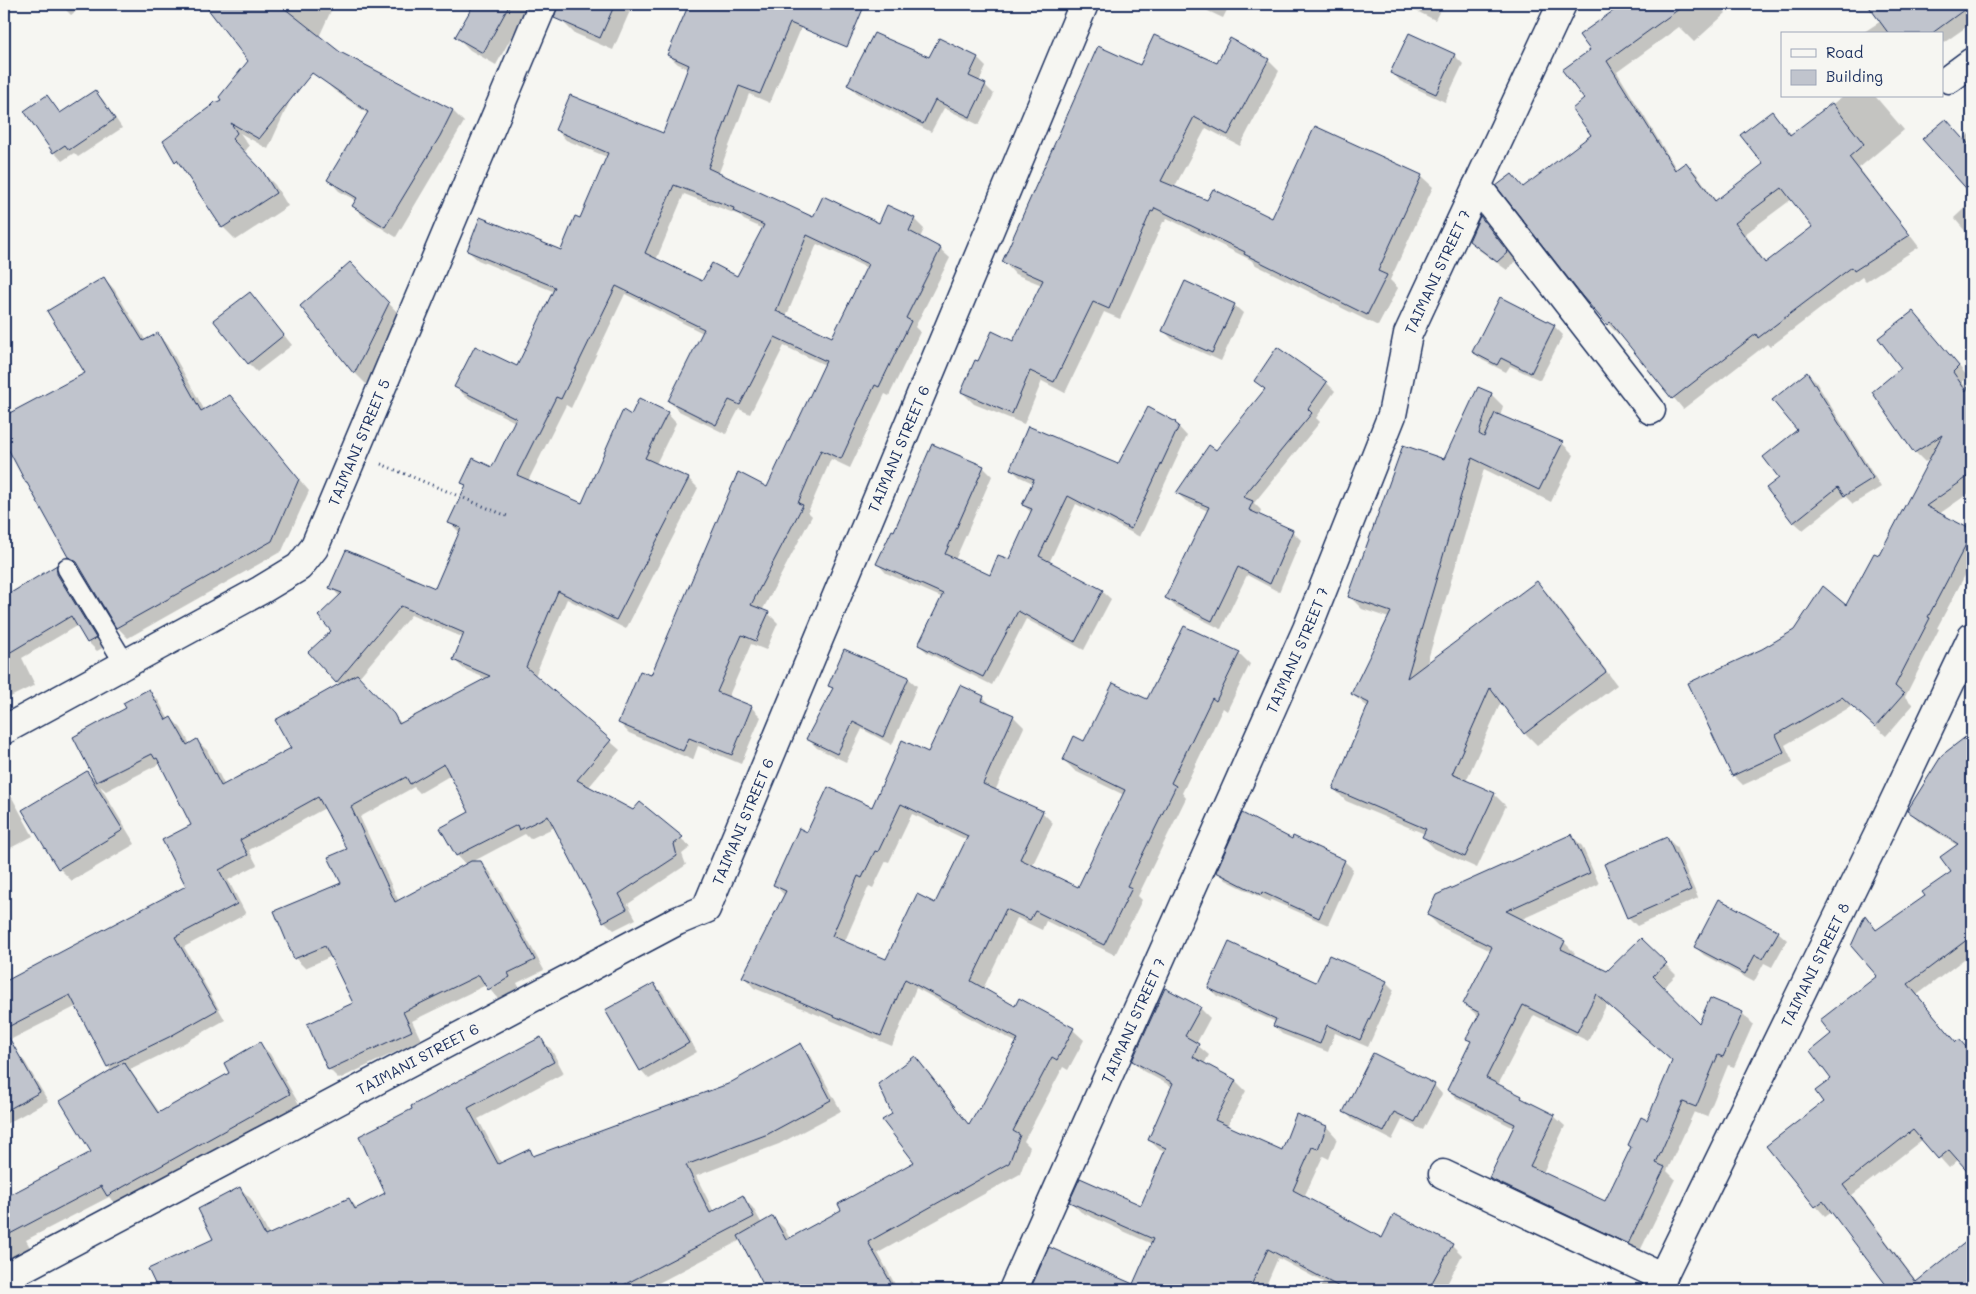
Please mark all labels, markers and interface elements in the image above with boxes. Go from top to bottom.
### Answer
legend [1781,32,1944,98]
text: Road [1826,42,1863,62]
text: Building [1826,66,1883,86]
street label: TAIMANI STREET 7 [1399,206,1475,337]
street label: TAIMANI STREET 5 [323,376,394,509]
street label: TAIMANI STREET 6 [863,382,934,515]
street label: TAIMANI STREET 7 [1261,584,1333,716]
street label: TAIMANI STREET 6 [707,755,778,888]
street label: TAIMANI STREET 8 [1776,899,1854,1030]
street label: TAIMANI STREET 7 [1096,955,1170,1086]
street label: TAIMANI STREET 6 [353,1018,482,1099]

